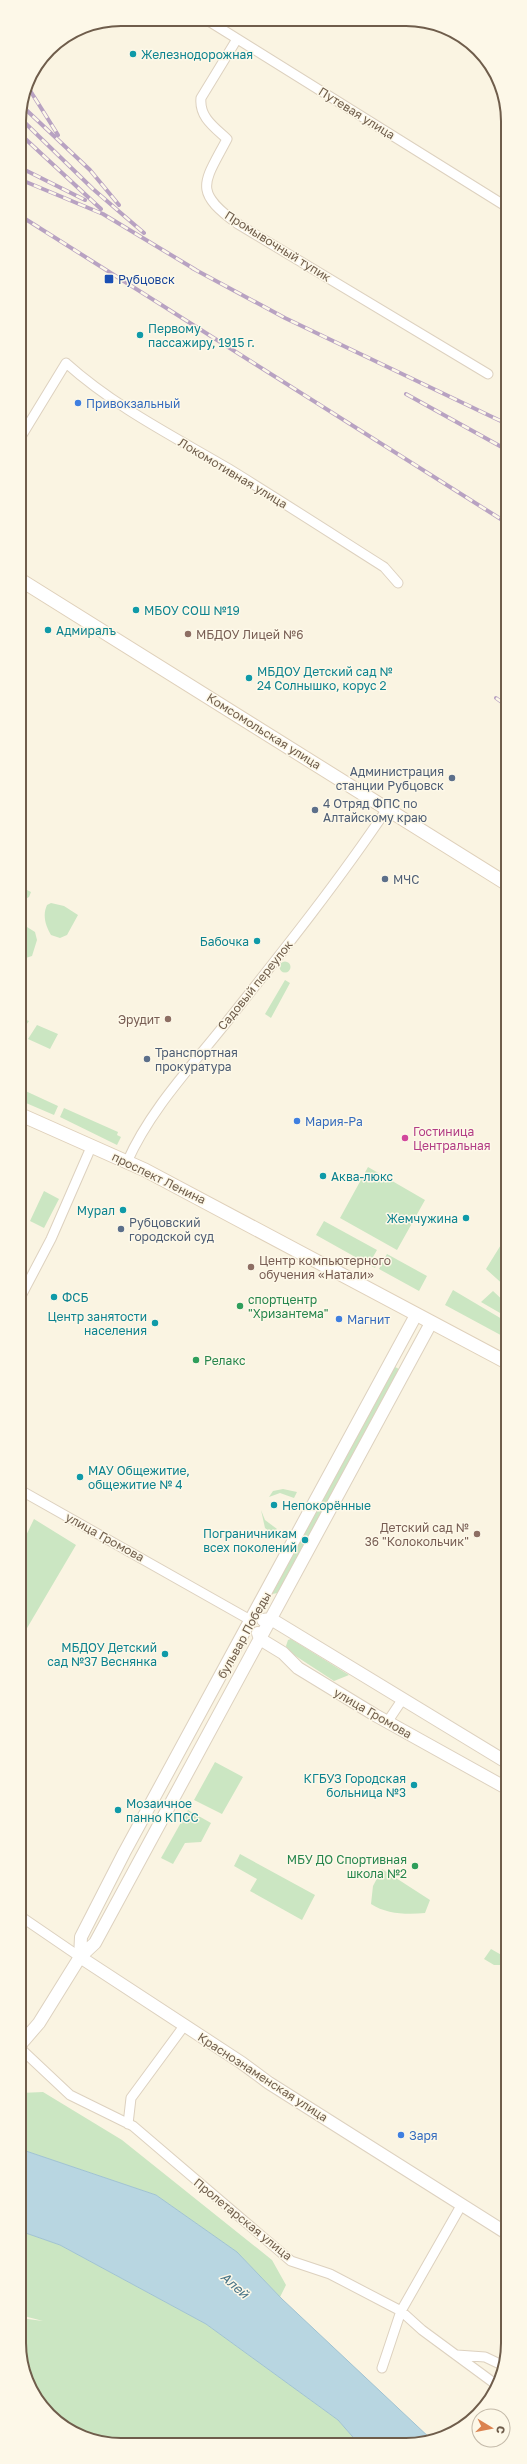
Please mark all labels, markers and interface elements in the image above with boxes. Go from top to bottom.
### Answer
place label: Железнодорожная [141,47,253,62]
marker: Железнодорожная [128,49,138,59]
street label: Путевая улица [316,84,398,142]
street label: Промывочный тупик [222,207,334,285]
place label: Рубцовск [118,272,175,287]
marker: Рубцовск [103,273,115,285]
place label: Первому пассажиру, 1915 г. [148,321,255,350]
marker: Первому пассажиру, 1915 г. [135,330,145,340]
place label: Привокзальный [86,396,180,411]
marker: Привокзальный [73,398,83,408]
street label: Локомотивная улица [176,435,290,511]
place label: МБОУ СОШ №19 [144,603,240,618]
marker: МБОУ СОШ №19 [131,605,141,615]
place label: Адмиралъ [56,623,116,638]
marker: Адмиралъ [43,625,53,635]
place label: МБДОУ Лицей №6 [196,627,304,642]
marker: МБДОУ Лицей №6 [183,629,193,639]
place label: МБДОУ Детский сад № 24 Солнышко, корус 2 [257,664,393,693]
marker: МБДОУ Детский сад № 24 Солнышко, корус 2 [244,673,254,683]
street label: Комсомольская улица [204,690,324,772]
place label: Администрация станции Рубцовск [336,764,444,793]
marker: Администрация станции Рубцовск [447,773,457,783]
place label: 4 Отряд ФПС по Алтайскому краю [323,796,427,825]
marker: 4 Отряд ФПС по Алтайскому краю [310,805,320,815]
place label: МЧС [393,872,420,887]
marker: МЧС [380,874,390,884]
place label: Бабочка [200,934,249,949]
marker: Бабочка [252,936,262,946]
street label: Садовый переулок [214,937,296,1033]
place label: Эрудит [118,1012,160,1027]
marker: Эрудит [163,1014,173,1024]
place label: Транспортная прокуратура [155,1045,238,1074]
marker: Транспортная прокуратура [142,1054,152,1064]
place label: Мария-Ра [305,1114,363,1129]
marker: Мария-Ра [292,1116,302,1126]
place label: Гостиница Центральная [413,1124,491,1153]
marker: Гостиница Центральная [400,1133,410,1143]
street label: проспект Ленина [110,1149,208,1207]
place label: Аква-люкс [331,1169,394,1184]
marker: Аква-люкс [318,1171,328,1181]
place label: Мурал [77,1203,115,1218]
marker: Мурал [118,1205,128,1215]
place label: Жемчужина [387,1211,458,1226]
marker: Жемчужина [461,1213,471,1223]
place label: Рубцовский городской суд [129,1215,214,1244]
marker: Рубцовский городской суд [116,1224,126,1234]
place label: Центр компьютерного обучения «Натали» [259,1253,391,1282]
marker: Центр компьютерного обучения «Натали» [246,1262,256,1272]
place label: ФСБ [62,1290,88,1305]
marker: ФСБ [49,1292,59,1302]
place label: спортцентр "Хризантема" [248,1292,328,1321]
marker: спортцентр "Хризантема" [235,1301,245,1311]
place label: Центр занятости населения [47,1309,147,1338]
place label: Магнит [347,1312,390,1327]
marker: Магнит [334,1314,344,1324]
marker: Центр занятости населения [150,1318,160,1328]
place label: Релакс [204,1353,246,1368]
marker: Релакс [191,1355,201,1365]
place label: МАУ Общежитие, общежитие № 4 [88,1463,190,1492]
marker: МАУ Общежитие, общежитие № 4 [75,1472,85,1482]
place label: Непокорённые [282,1498,371,1513]
marker: Непокорённые [269,1500,279,1510]
street label: улица Громова [63,1509,147,1565]
place label: Детский сад № 36 "Колокольчик" [365,1520,469,1549]
place label: Пограничникам всех поколений [203,1526,297,1555]
marker: Детский сад № 36 "Колокольчик" [472,1529,482,1539]
marker: Пограничникам всех поколений [300,1535,310,1545]
street label: бульвар Победы [214,1589,274,1681]
place label: МБДОУ Детский сад №37 Веснянка [47,1640,157,1669]
marker: МБДОУ Детский сад №37 Веснянка [160,1649,170,1659]
street label: улица Громова [331,1685,415,1741]
place label: КГБУЗ Городская больница №3 [304,1771,406,1800]
marker: КГБУЗ Городская больница №3 [409,1780,419,1790]
place label: Мозаичное панно КПСС [126,1796,199,1825]
marker: Мозаичное панно КПСС [113,1805,123,1815]
place label: МБУ ДО Спортивная школа №2 [287,1852,407,1881]
marker: МБУ ДО Спортивная школа №2 [410,1861,420,1871]
street label: Краснознаменская улица [195,2029,331,2125]
place label: Заря [409,2128,438,2143]
marker: Заря [396,2130,406,2140]
street label: Пролетарская улица [191,2175,295,2263]
water label: Алей [218,2268,253,2302]
north arrow [471,2408,511,2448]
text: С [494,2425,508,2435]

